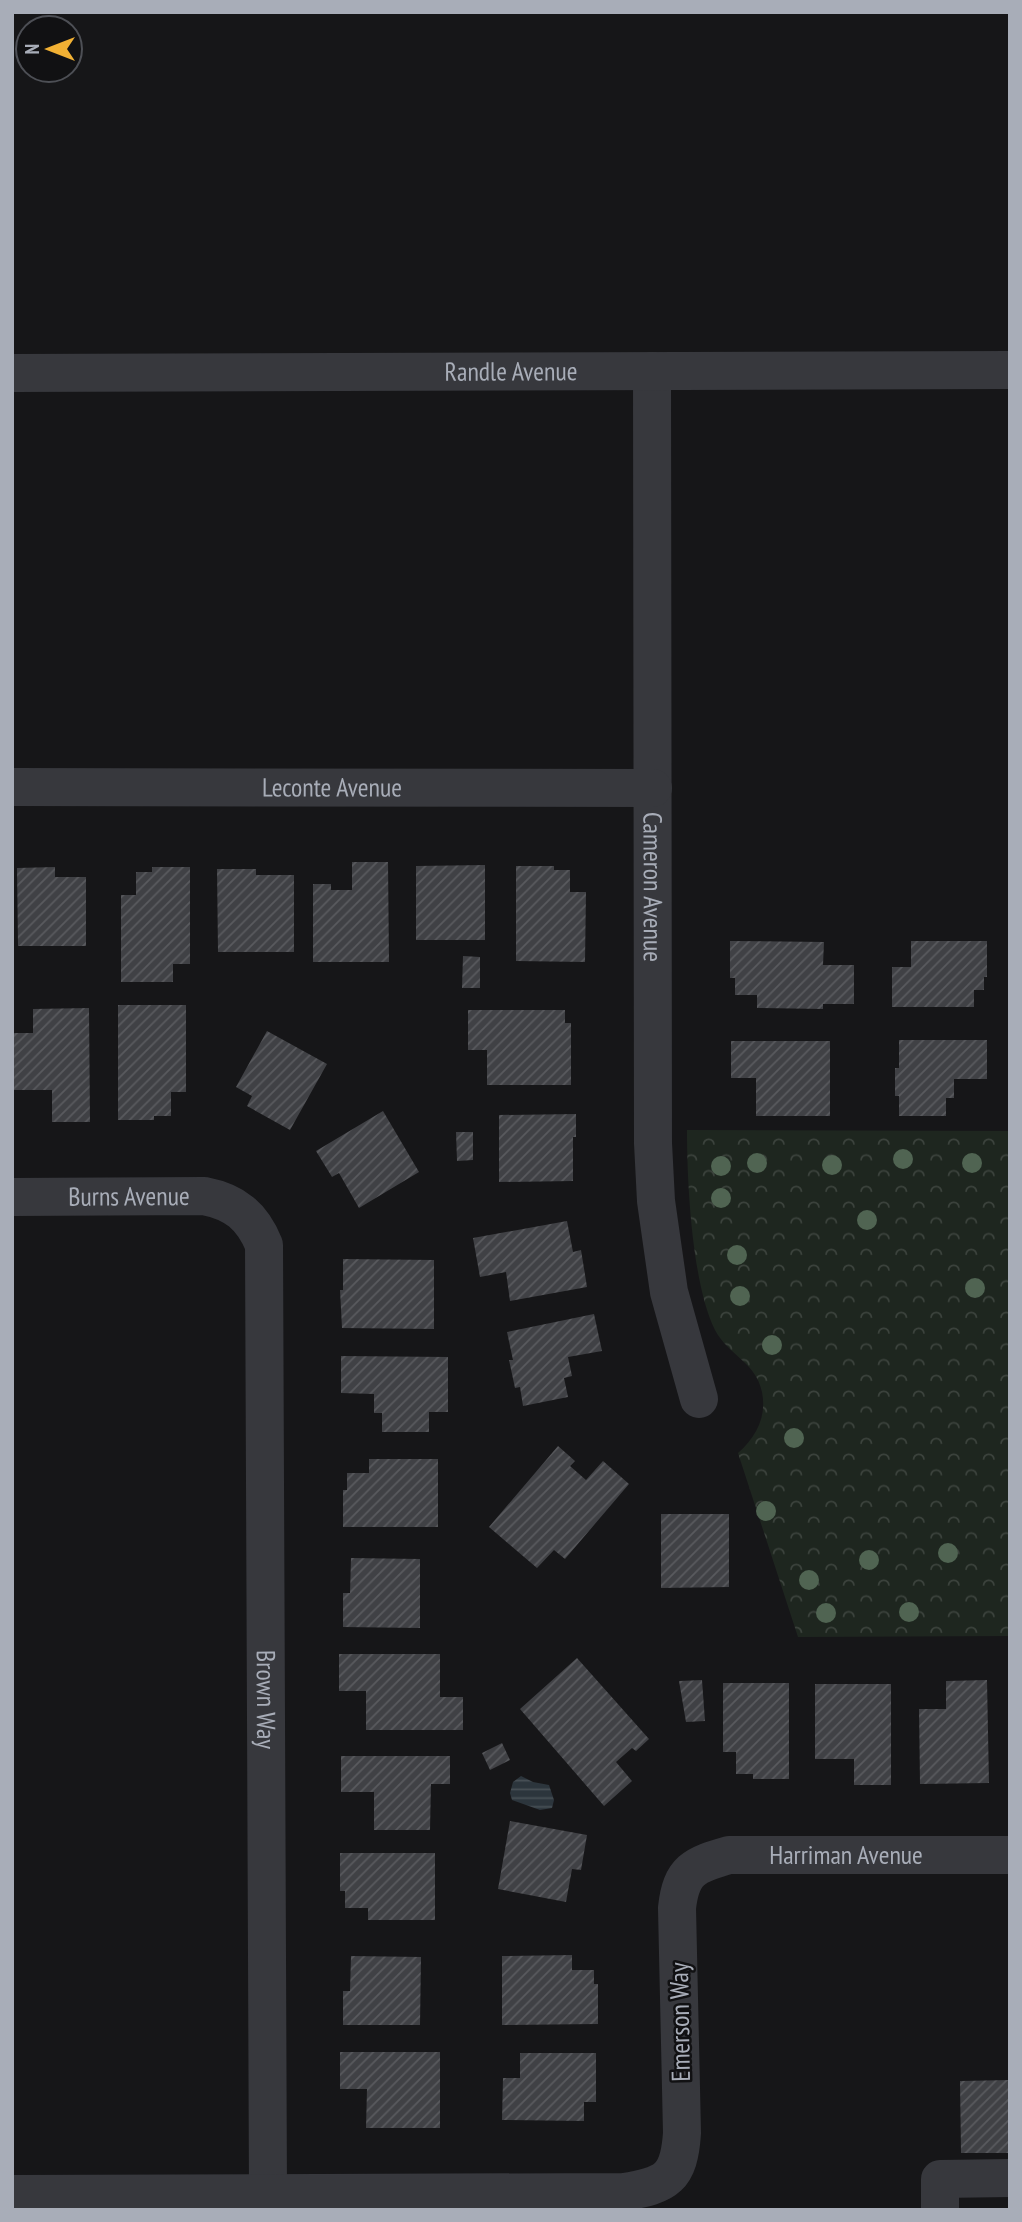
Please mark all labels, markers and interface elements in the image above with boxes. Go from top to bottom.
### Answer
north arrow [14,14,84,84]
text: N [20,44,44,54]
street label: Randle Avenue [444,354,578,388]
street label: Leconte Avenue [262,770,402,804]
street label: Cameron Avenue [637,812,670,962]
street label: Burns Avenue [68,1179,190,1213]
street label: Brown Way [250,1650,283,1749]
street label: Harriman Avenue [769,1838,923,1871]
street label: Emerson Way [662,1962,697,2082]

